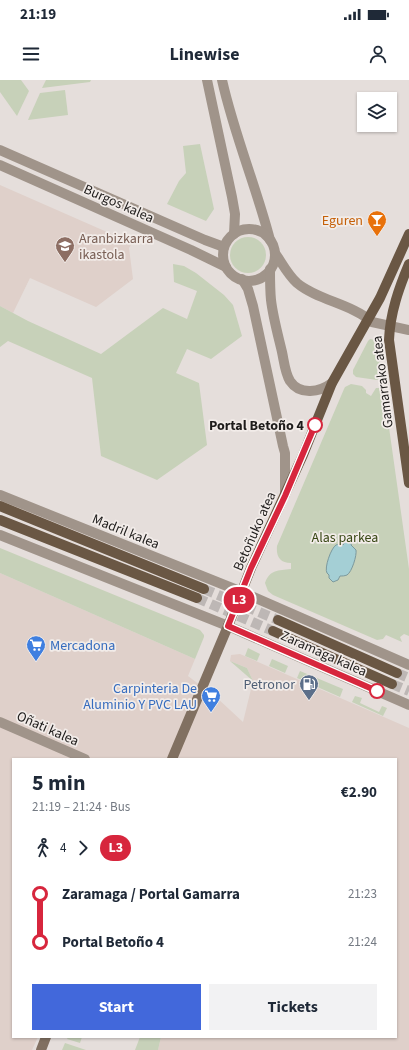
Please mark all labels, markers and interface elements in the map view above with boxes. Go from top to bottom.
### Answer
text: 21:19 [20,4,56,25]
text: Linewise [169,42,240,67]
icon: menu [20,43,42,65]
icon: person [367,43,389,65]
map controls [357,92,397,132]
button: layers [357,92,397,132]
street label: Burgos kalea [80,180,157,228]
bar icon: Eguren [366,209,388,237]
place label: Eguren [322,211,363,231]
place label: Aranbizkarra ikastola [79,229,153,265]
school or university icon: Aranbizkarra ikastola [54,235,76,263]
street label: Gamarrako atea [367,334,399,429]
place label: Portal Betoño 4 [209,416,305,436]
marker: Portal Betoño 4 [307,417,323,433]
street label: Betoñuko atea [229,489,281,574]
street label: Madril kalea [89,509,162,554]
park label: Alas parkea [312,528,378,548]
line badge: L3 [221,587,257,613]
text: L3 [232,590,246,610]
street label: Zaramaga kalea [277,626,370,682]
supermarket icon: Mercadona [25,634,47,662]
place label: Mercadona [50,636,115,656]
fuel station icon: Petronor [298,673,320,701]
place label: Petronor [243,675,295,695]
place label: Carpinteria De Aluminio Y PVC LAU [83,679,197,715]
unlabelled marker [369,683,385,699]
supermarket icon: Carpinteria De Aluminio Y PVC LAU [200,685,222,713]
street label: Oñati kalea [13,706,82,751]
text: 5 min [32,767,86,799]
text: €2.90 [341,782,377,803]
text: 21:19 – 21:24 · Bus [32,798,130,816]
icon: walk [32,837,54,859]
icon: forward [72,837,94,859]
text: L3 [108,838,123,858]
text: 4 [60,839,66,857]
text: Zaramaga / Portal Gamarra [62,884,240,905]
text: 21:23 [348,885,377,903]
text: Portal Betoño 4 [62,932,164,953]
text: 21:24 [348,933,377,951]
button: Start [32,984,201,1030]
button: Tickets [209,984,377,1030]

